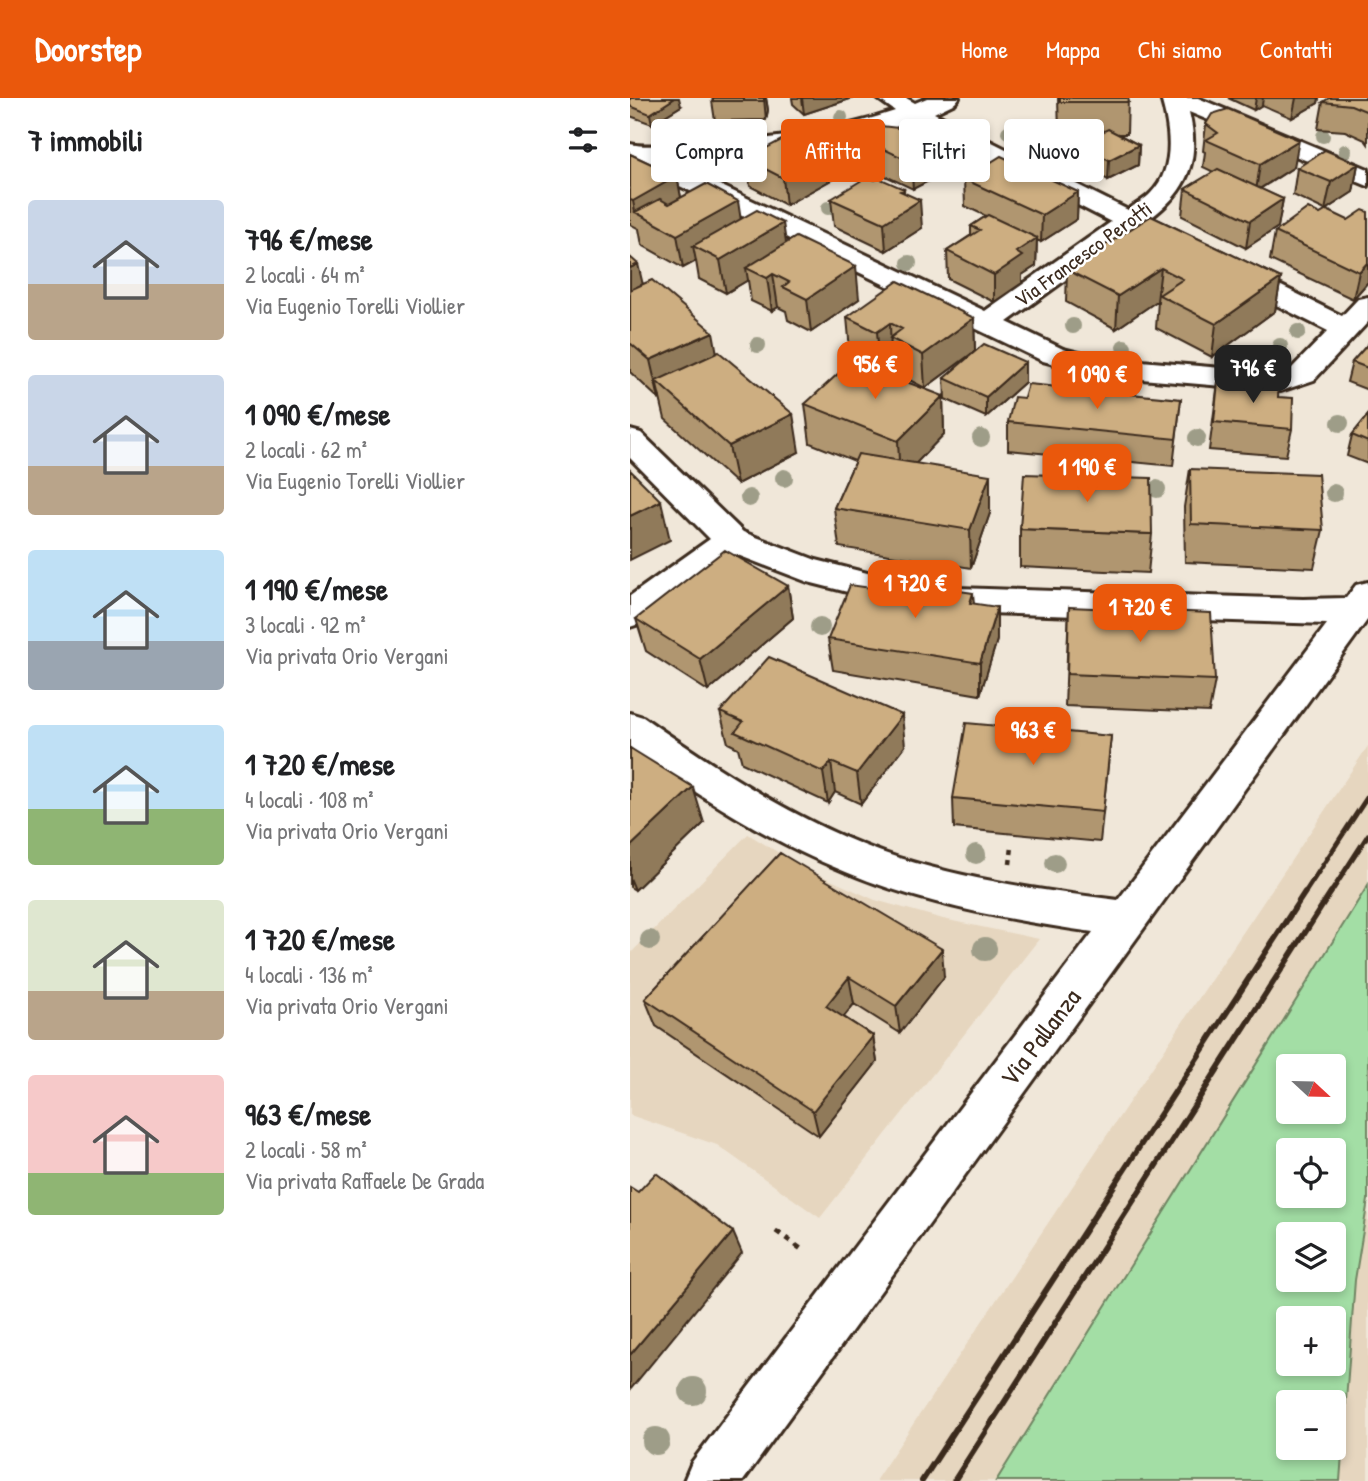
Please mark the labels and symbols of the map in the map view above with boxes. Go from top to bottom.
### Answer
street label: Via Francesco Perotti [1008,194,1158,314]
pin: 956 € [826,342,924,401]
pin: 796 € [1204,345,1302,405]
pin: 1 090 € [1032,352,1162,411]
pin: 1 190 € [1022,444,1152,504]
pin: 1 720 € [850,560,980,620]
pin: 1 720 € [1075,584,1205,644]
pin: 963 € [984,708,1082,767]
street label: Via Pallanza [992,981,1088,1093]
north arrow [1276,1054,1346,1124]

